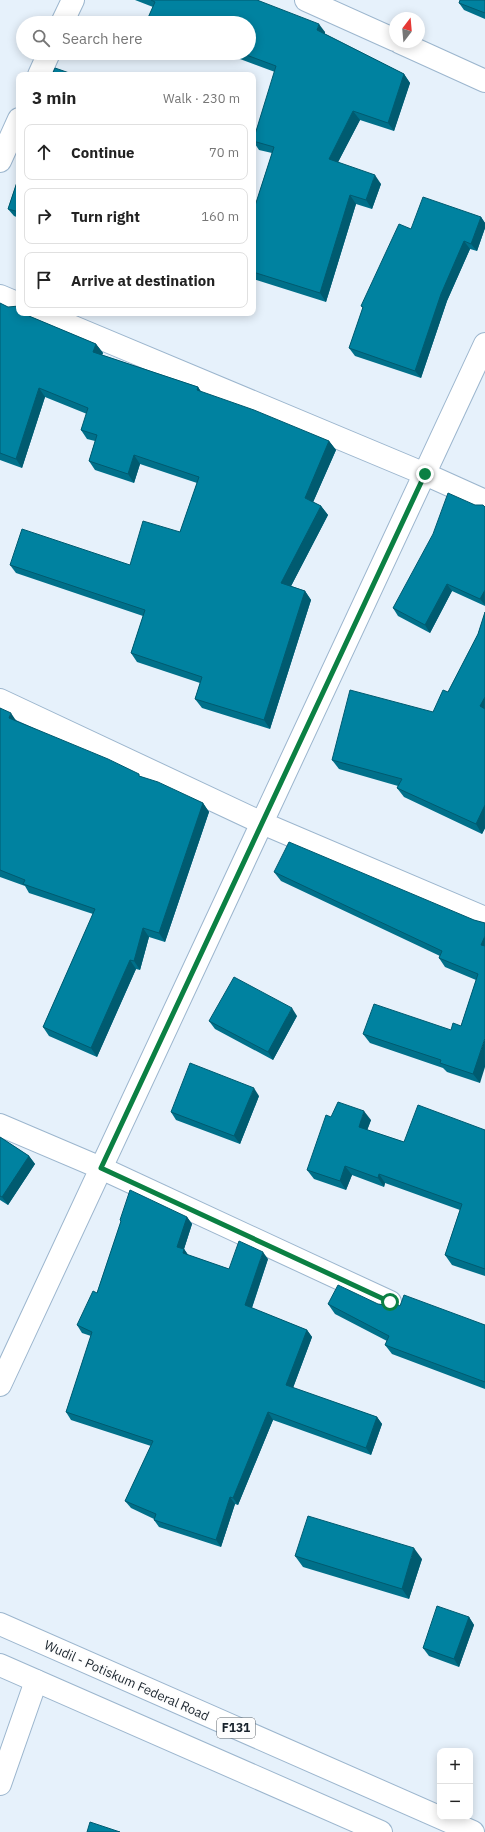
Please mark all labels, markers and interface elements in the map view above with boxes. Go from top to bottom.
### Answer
north arrow [389,12,425,48]
search box [16,16,256,60]
icon: search [30,27,52,49]
text: Search here [62,29,142,48]
text: 3 min [32,87,76,109]
text: Walk · 230 m [163,90,240,107]
icon: ahead [33,141,55,163]
text: Continue [71,143,135,162]
text: 70 m [209,144,239,161]
icon: right [33,205,55,227]
text: Turn right [71,207,140,226]
text: 160 m [201,208,239,225]
icon: arrive [33,269,55,291]
text: Arrive at destination [71,271,215,290]
route end [416,465,434,483]
route start [381,1293,399,1311]
street label: Wudil - Potiskum Federal Road [42,1636,212,1725]
road number: F131 [217,1718,255,1738]
map controls [437,1748,473,1820]
button: + [437,1748,473,1784]
button: − [437,1784,473,1820]

